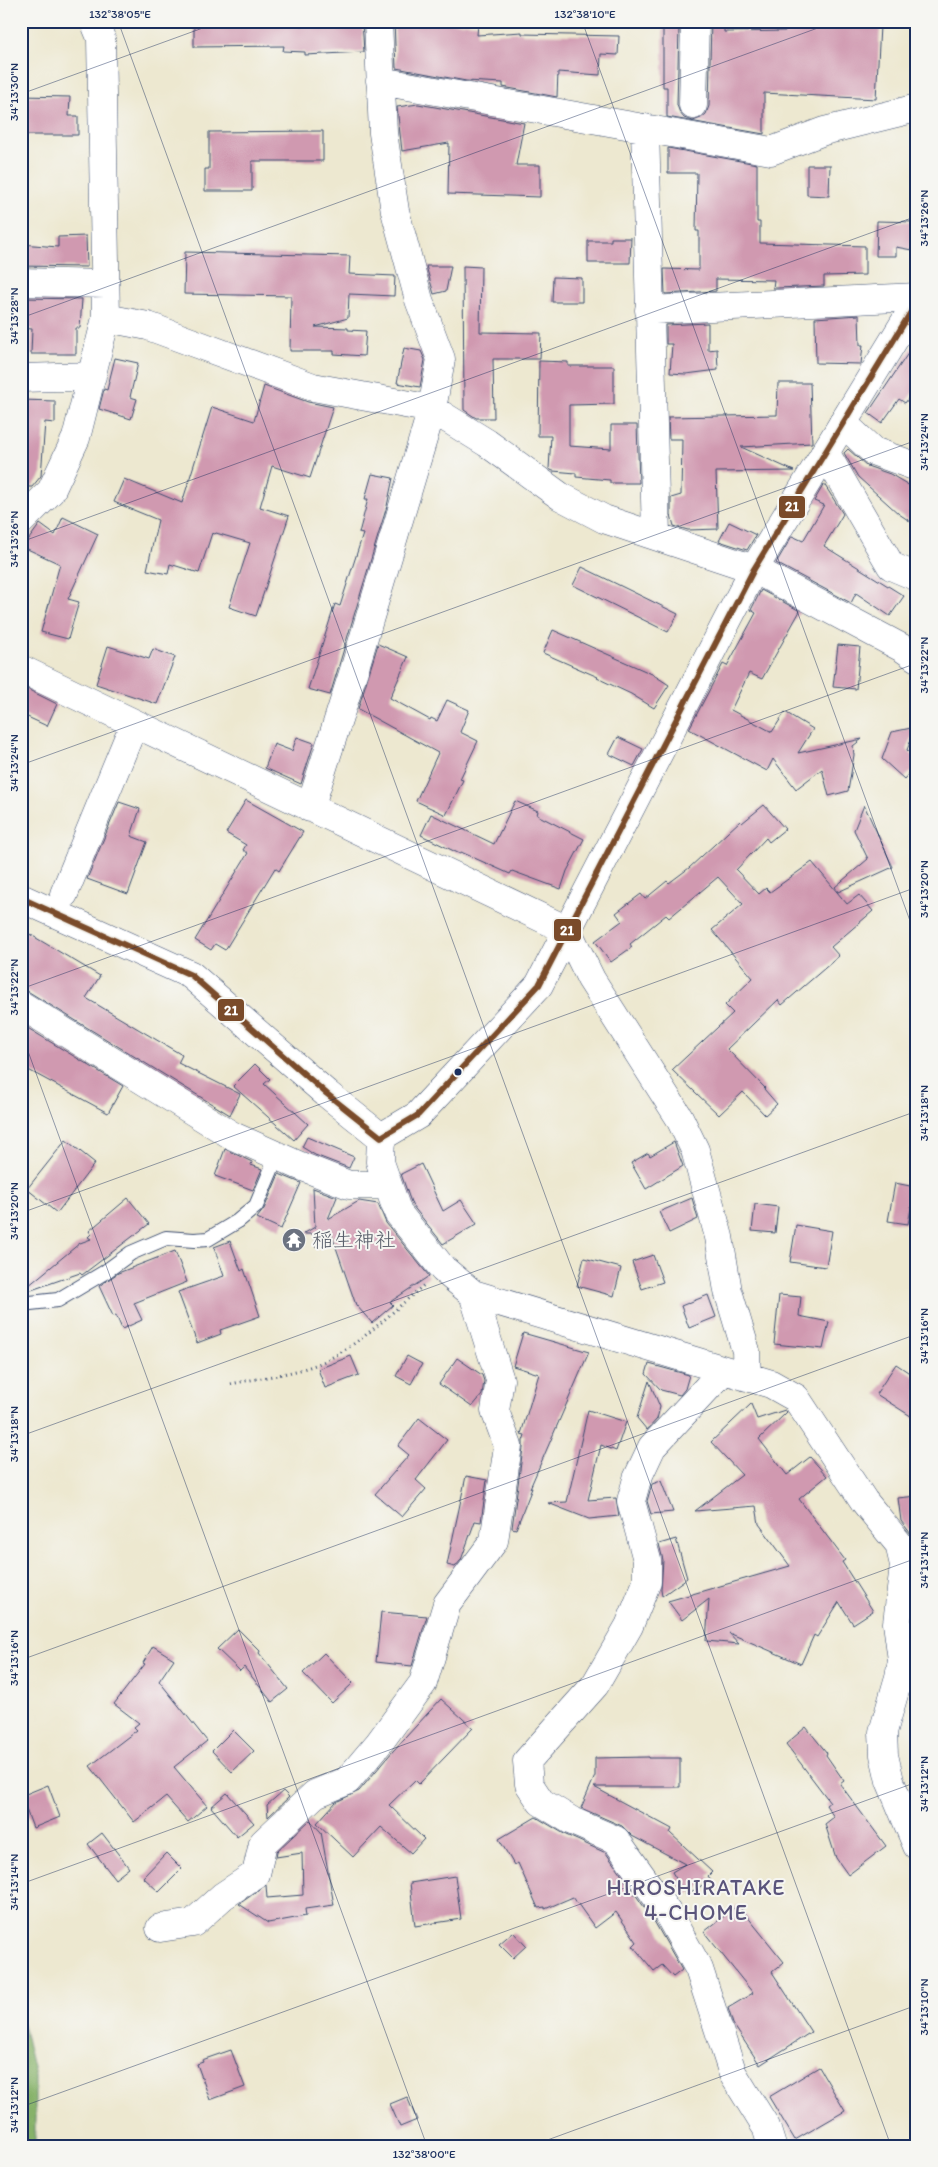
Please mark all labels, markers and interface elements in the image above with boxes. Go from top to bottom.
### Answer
text: 132°38'05"E [89,7,151,21]
text: 132°38'10"E [554,7,616,21]
text: 34°13'30"N [7,63,21,121]
text: 34°13'26"N [917,190,931,246]
text: 34°13'28"N [7,287,21,345]
text: 34°13'24"N [917,413,931,471]
line badge: 21 [778,495,806,519]
text: 21 [785,498,799,515]
text: 34°13'26"N [7,511,21,567]
text: 34°13'22"N [917,637,931,693]
text: 34°13'24"N [7,734,21,792]
text: 34°13'20"N [917,860,931,918]
line badge: 21 [553,918,582,942]
text: 21 [560,922,574,939]
text: 34°13'22"N [7,959,21,1015]
line badge: 21 [217,998,245,1022]
text: 21 [224,1002,238,1019]
unlabelled marker [453,1067,463,1077]
text: 34°13'18"N [917,1085,931,1141]
text: 34°13'20"N [7,1182,21,1240]
temple icon: 稲生神社 [281,1227,307,1253]
place label: 稲生神社 [312,1227,396,1252]
text: 34°13'16"N [917,1308,931,1364]
text: 34°13'18"N [7,1406,21,1462]
text: 34°13'14"N [917,1532,931,1588]
text: 34°13'16"N [7,1630,21,1686]
text: 34°13'12"N [917,1756,931,1812]
text: 34°13'14"N [7,1854,21,1910]
district label: HIROSHIRATAKE 4-CHOME [607,1874,785,1926]
text: 34°13'10"N [917,1978,931,2036]
text: 34°13'12"N [7,2077,21,2133]
text: 132°38'00"E [392,2147,456,2161]

